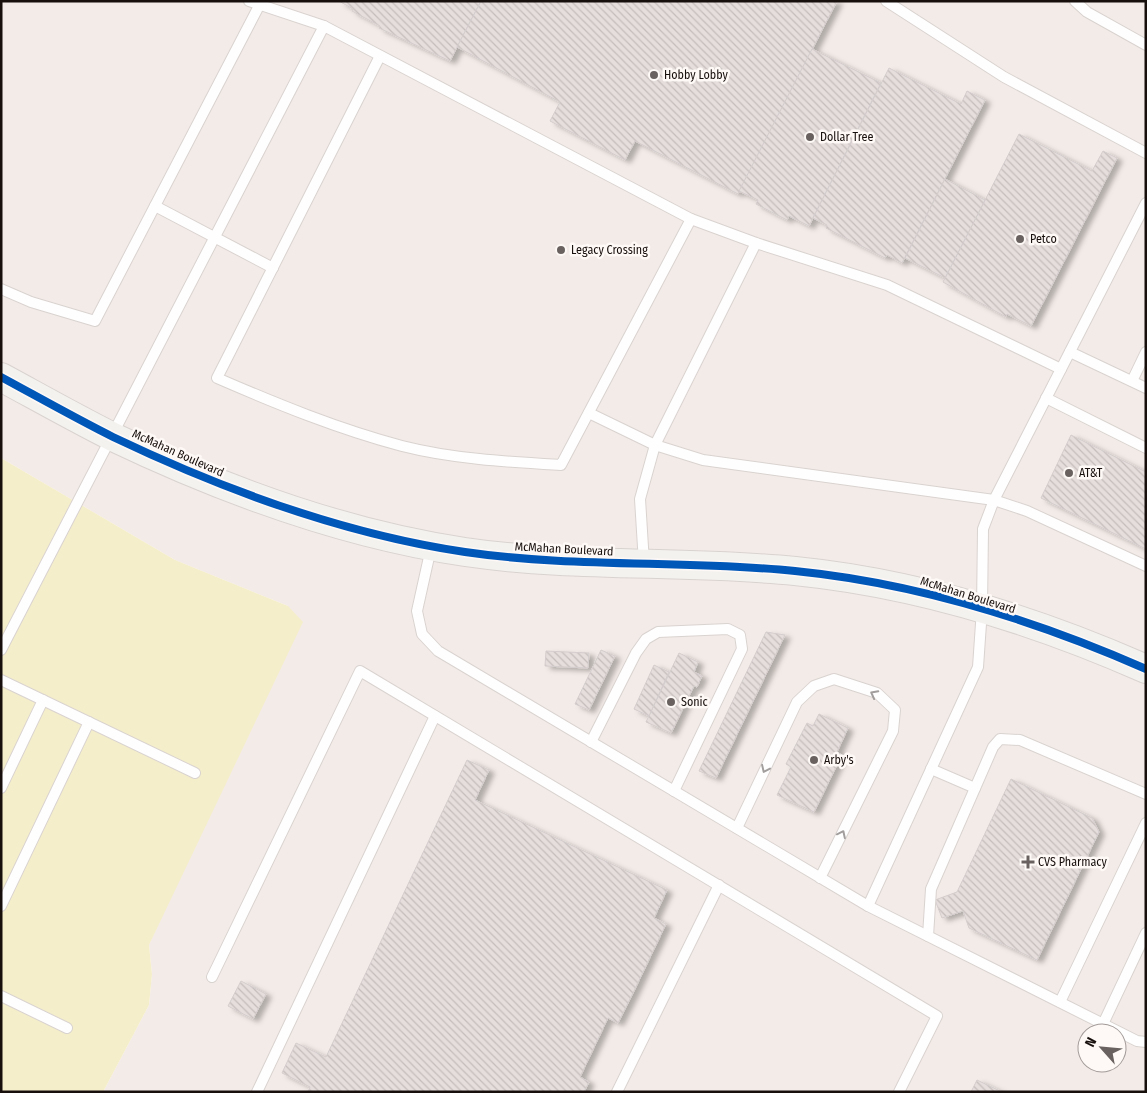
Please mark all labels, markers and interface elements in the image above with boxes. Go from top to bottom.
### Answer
place label: Hobby Lobby [664,68,729,82]
marker: Hobby Lobby [648,69,660,81]
place label: Dollar Tree [820,130,873,144]
marker: Dollar Tree [804,131,816,143]
place label: Petco [1030,232,1057,246]
marker: Petco [1014,233,1026,245]
place label: Legacy Crossing [571,243,648,257]
marker: Legacy Crossing [555,244,567,256]
street label: McMahan Boulevard [130,426,226,480]
place label: AT&T [1079,466,1103,480]
marker: AT&T [1063,467,1075,479]
street label: McMahan Boulevard [514,539,614,559]
street label: McMahan Boulevard [919,574,1017,616]
one-way arrow [871,690,880,700]
place label: Sonic [681,695,708,709]
marker: Sonic [665,696,677,708]
place label: Arby's [824,753,854,767]
marker: Arby's [808,754,820,766]
one-way arrow [760,764,771,773]
one-way arrow [836,830,846,839]
place label: CVS Pharmacy [1038,855,1107,869]
marker: CVS Pharmacy [1022,856,1034,868]
north arrow [1077,1023,1127,1073]
text: N [1081,1035,1100,1050]

